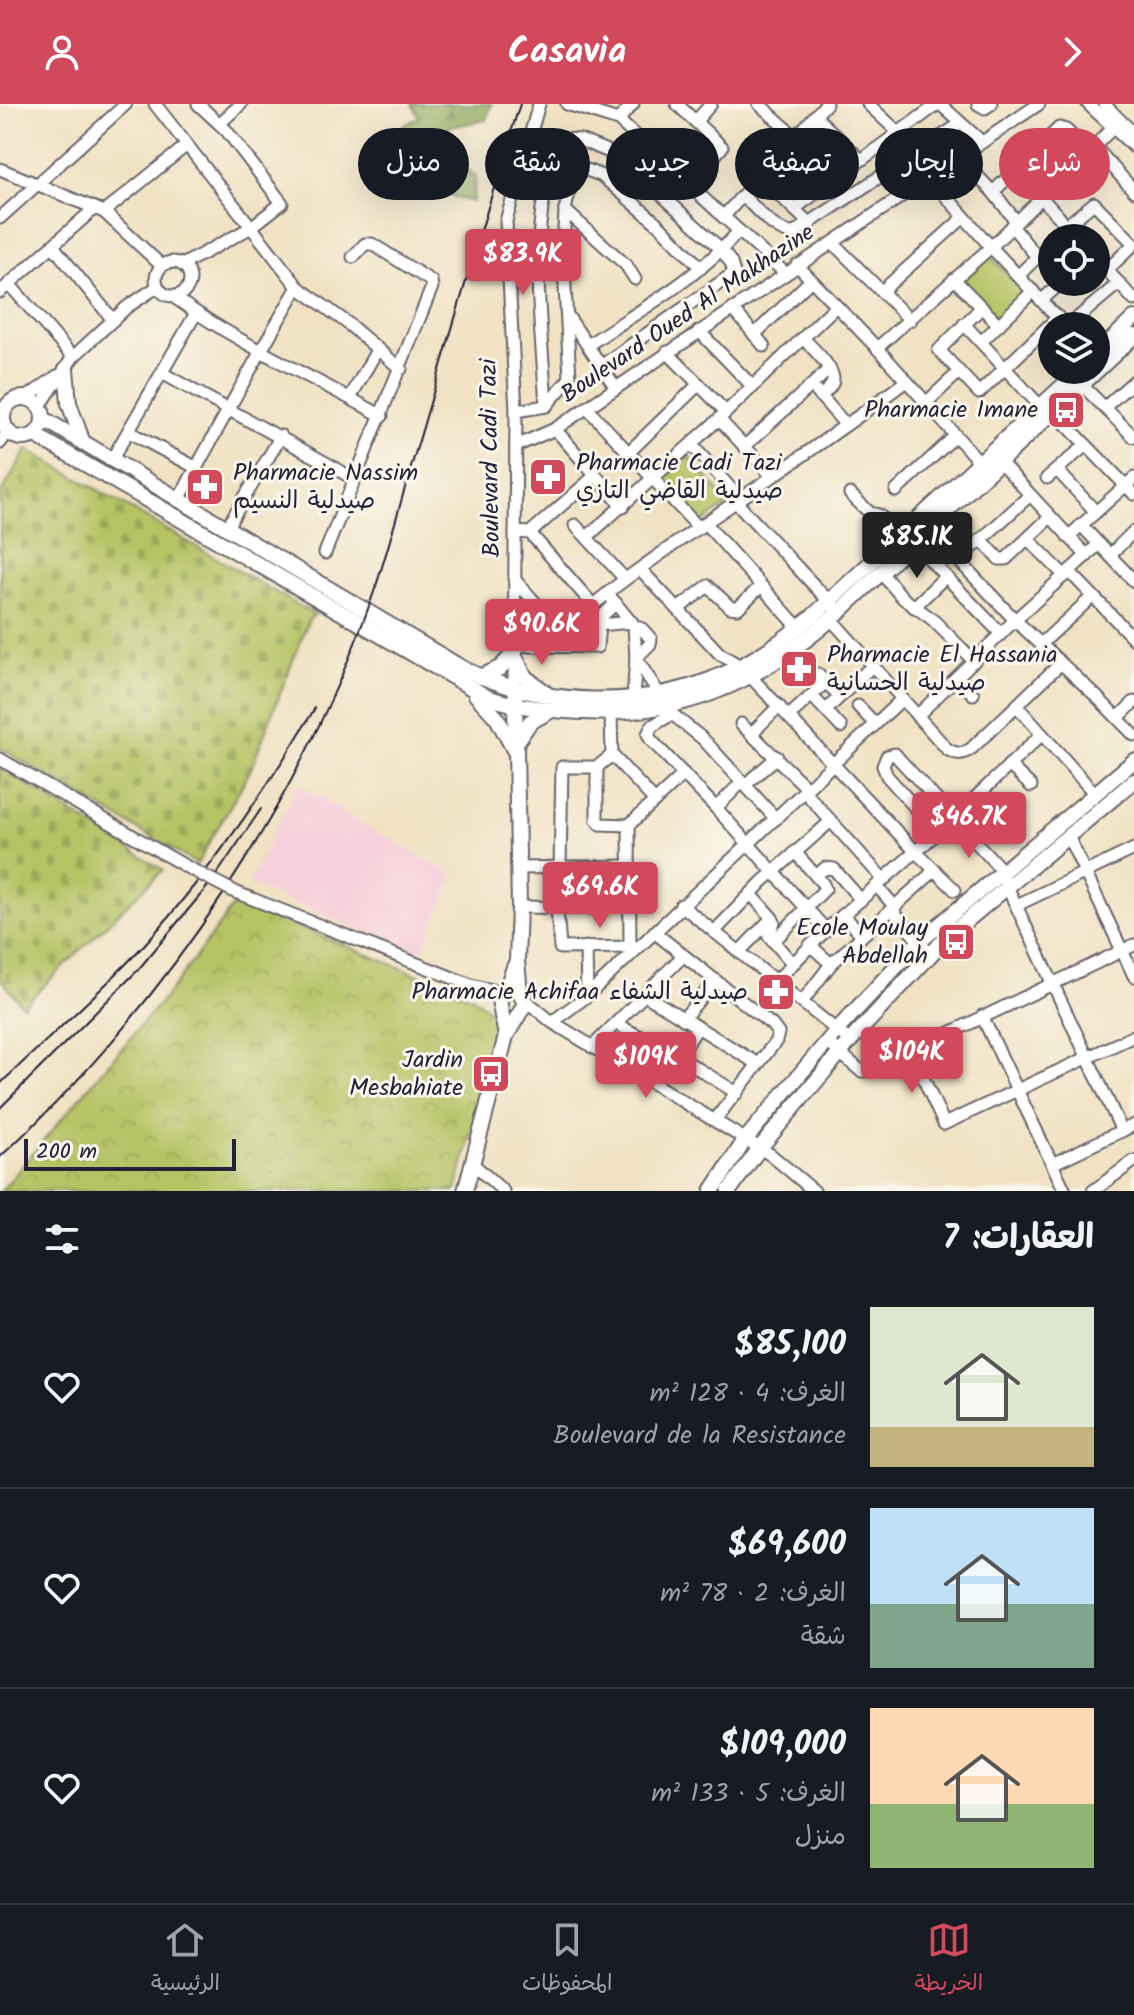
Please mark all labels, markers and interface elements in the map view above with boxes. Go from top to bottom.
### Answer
text: Casavia [508,24,626,81]
icon: person [40,30,84,74]
icon: forward [1050,30,1094,74]
chip: منزل [358,128,469,200]
chip: شقة [485,128,590,200]
chip: جديد [606,128,719,200]
chip: تصفية [735,128,859,200]
chip: إيجار [875,128,983,200]
chip: شراء [999,128,1110,200]
street label: Boulevard Oued Al Makhazine [553,214,823,414]
map controls [1038,224,1110,384]
button: locate [1038,224,1110,296]
pin: $83.9K [458,229,588,297]
text: $83.9K [483,234,563,276]
button: layers [1038,312,1110,384]
street label: Boulevard Cadi Tazi [470,357,512,558]
bus stop icon: Pharmacie Imane [1045,389,1087,431]
place label: Pharmacie Imane [864,391,1038,430]
place label: Pharmacie Cadi Tazi صيدلية القاضي التازي [576,444,783,511]
place label: Pharmacie Nassim صيدلية النسيم [233,454,418,521]
pharmacy icon: Pharmacie Cadi Tazi صيدلية القاضي التازي [527,456,569,498]
pharmacy icon: Pharmacie Nassim صيدلية النسيم [184,466,226,508]
pin: $85.1K [852,512,982,580]
text: $85.1K [880,517,954,559]
pin: $90.6K [477,599,607,667]
text: $90.6K [503,604,581,646]
place label: Pharmacie El Hassania صيدلية الحسانية [827,636,1058,703]
pharmacy icon: Pharmacie El Hassania صيدلية الحسانية [778,648,820,690]
pin: $46.7K [904,792,1034,860]
text: $46.7K [930,797,1008,839]
pin: $69.6K [535,862,665,930]
text: $69.6K [561,867,639,909]
place label: Ecole Moulay Abdellah [796,909,929,976]
bus stop icon: Ecole Moulay Abdellah [935,921,977,963]
pharmacy icon: Pharmacie Achifaa صيدلية الشفاء [755,971,797,1013]
place label: Pharmacie Achifaa صيدلية الشفاء [412,973,748,1012]
pin: $104K [856,1027,968,1095]
pin: $109K [590,1032,702,1100]
text: $104K [879,1032,945,1074]
text: $109K [613,1037,679,1079]
place label: Jardin Mesbahiate [349,1041,463,1108]
bus stop icon: Jardin Mesbahiate [470,1053,512,1095]
scale bar [24,1135,236,1171]
text: 200 m [36,1135,97,1170]
text: العقارات: 7 [943,1212,1094,1266]
icon: filters [40,1217,84,1261]
text: $85,100 [735,1318,846,1372]
icon: home [934,1339,1030,1435]
icon: heart [40,1365,84,1409]
text: الغرف: 4 · 128 m² [650,1373,846,1415]
text: Boulevard de la Resistance [553,1415,846,1457]
text: $69,600 [728,1518,846,1572]
icon: home [934,1540,1030,1636]
icon: heart [40,1566,84,1610]
text: الغرف: 2 · 78 m² [660,1573,846,1615]
text: شقة [801,1616,846,1658]
text: $109,000 [720,1718,846,1772]
icon: home [934,1740,1030,1836]
icon: heart [40,1766,84,1810]
text: الغرف: 5 · 133 m² [651,1773,846,1815]
text: منزل [795,1816,846,1858]
tab: الرئيسية [151,1918,220,2002]
tab: المحفوظات [522,1918,613,2002]
tab: الخريطة [914,1918,983,2002]

